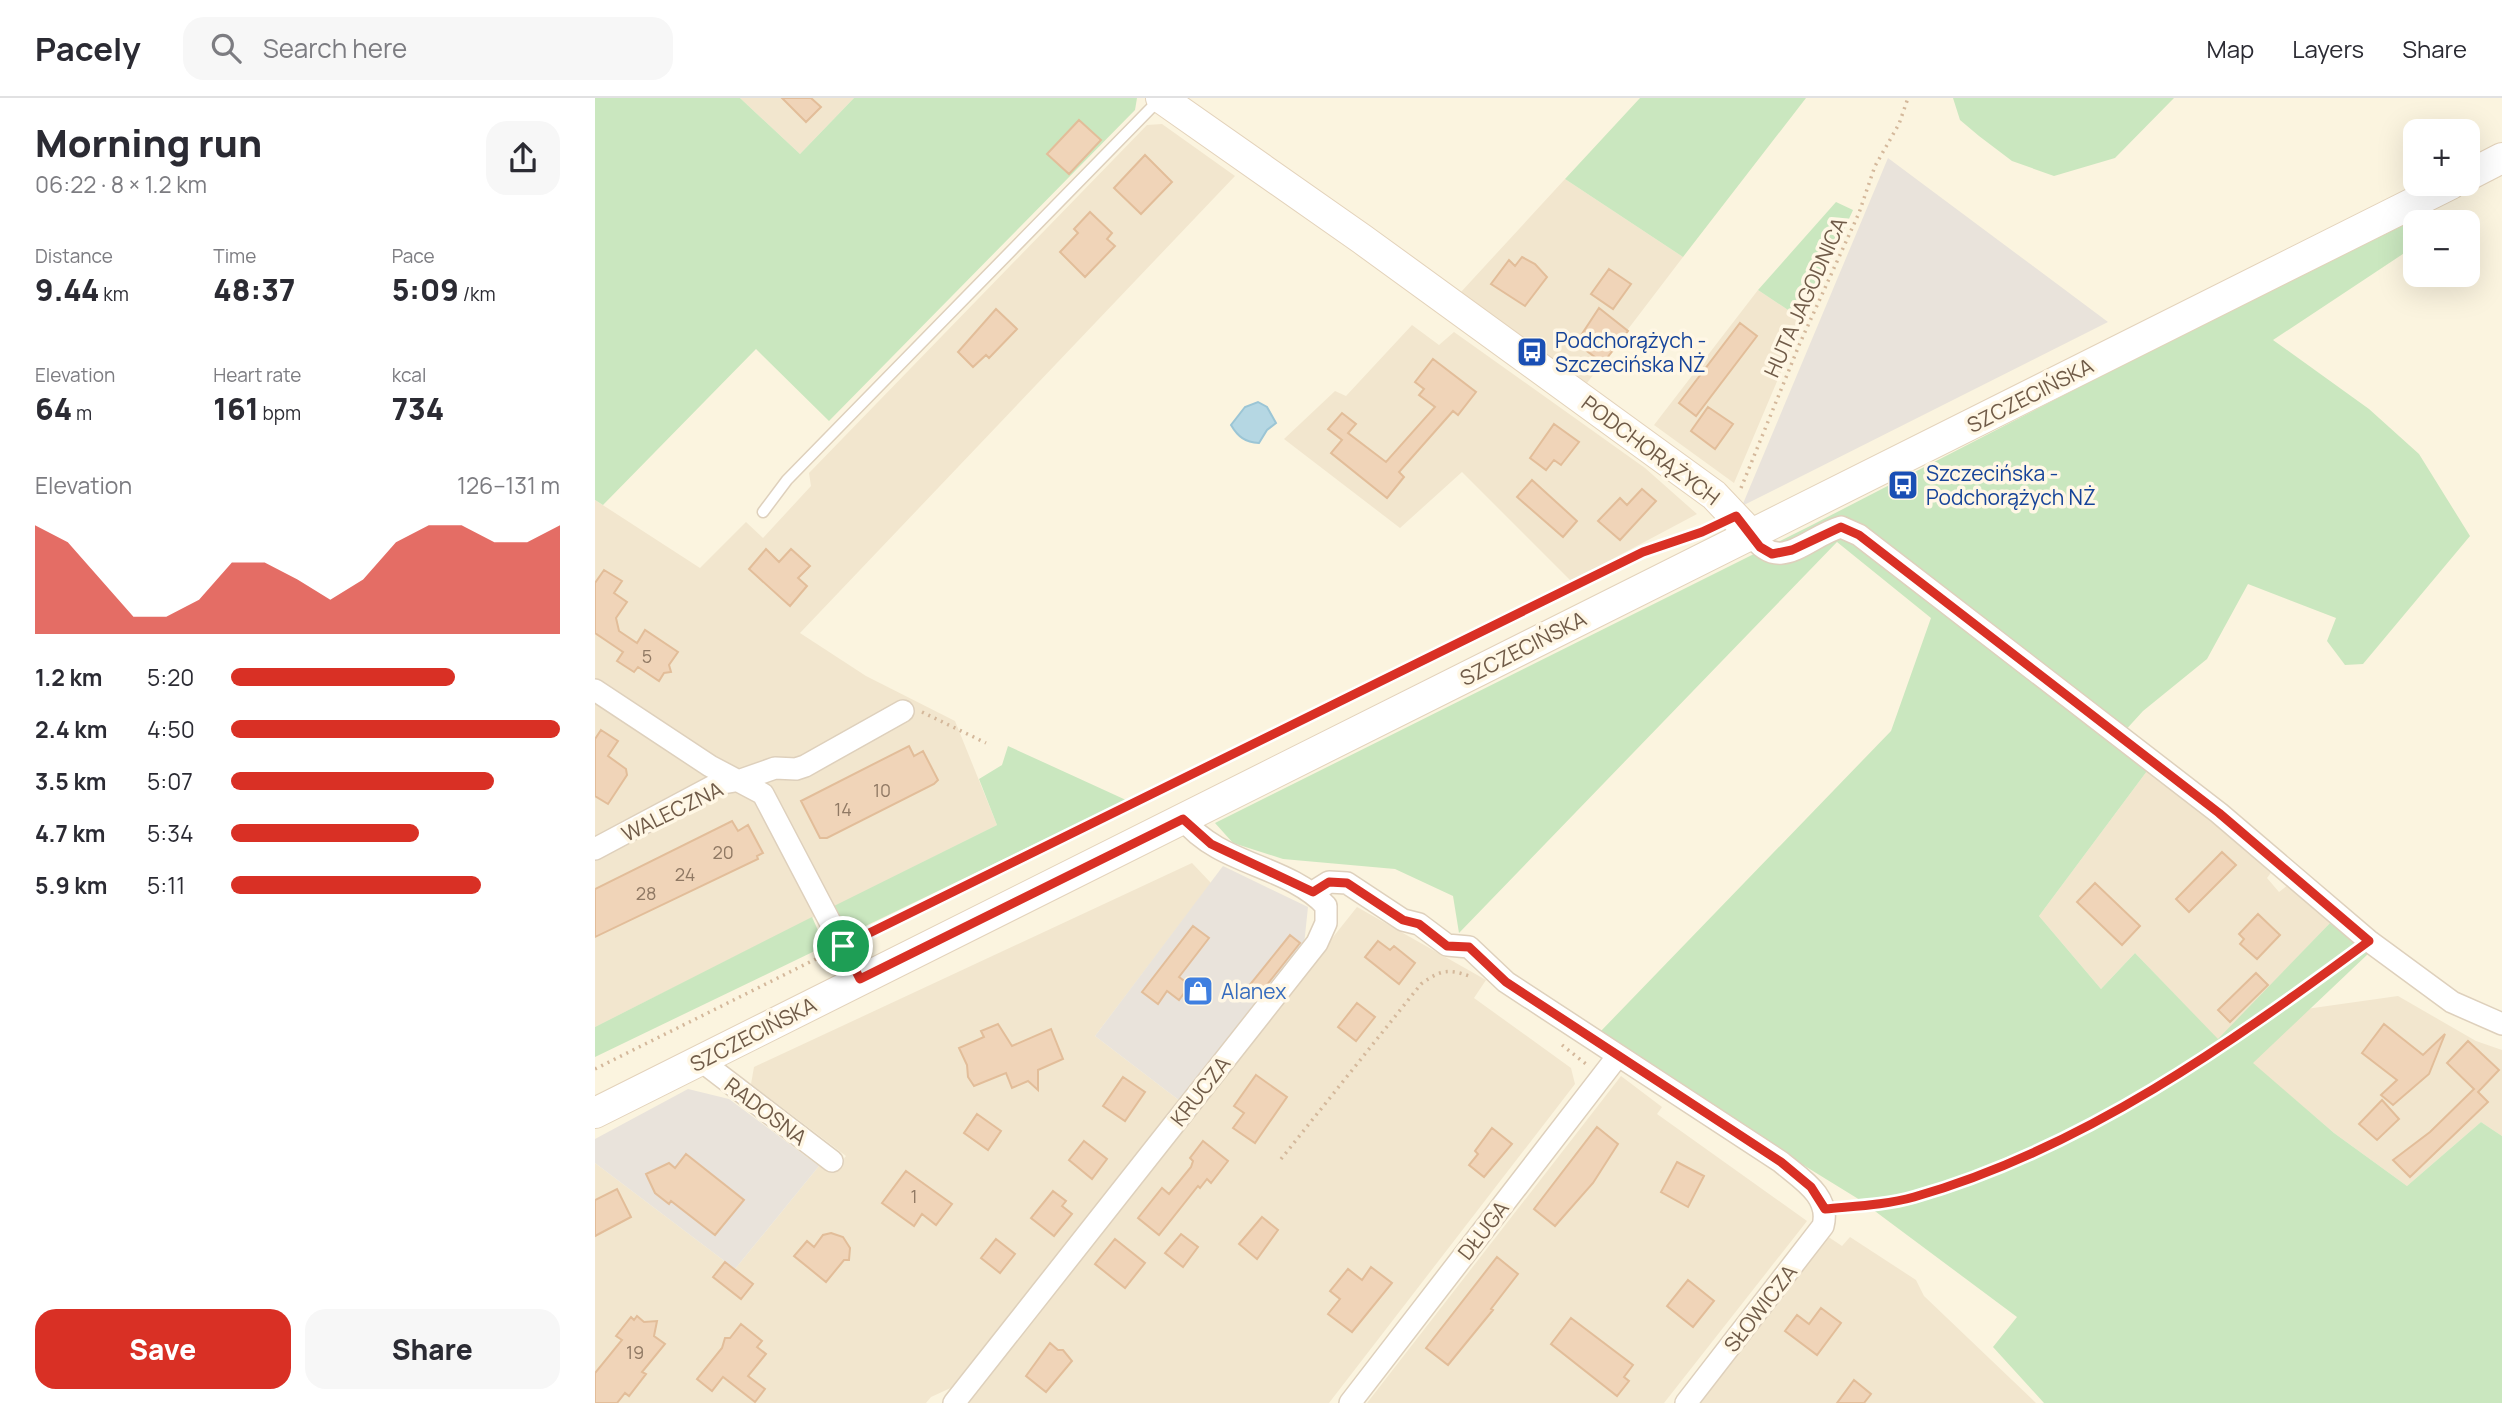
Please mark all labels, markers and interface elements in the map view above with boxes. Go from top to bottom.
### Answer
search box [183,17,673,80]
text: Pacely [35,26,141,71]
icon: search [207,29,245,67]
text: Search here [263,30,407,66]
text: Map [2207,32,2254,65]
text: Layers [2292,32,2364,65]
text: Share [2402,32,2467,65]
text: Morning run [35,116,262,168]
map controls [2403,119,2480,287]
button: + [2403,119,2480,196]
button: share [486,121,560,195]
text: 06:22 · 8 × 1.2 km [35,168,207,200]
button: − [2403,210,2480,287]
street label: HUTA JAGODNICA [1757,213,1853,381]
text: Distance [35,243,113,269]
text: Time [213,243,256,269]
text: Pace [392,243,435,269]
text: 9.44 [35,269,100,310]
text: 48:37 [213,269,295,310]
text: 5:09 [392,269,459,310]
text: km [100,281,129,307]
text: /km [459,281,496,307]
place label: Podchorążych - Szczecińska NŻ [1555,326,1706,378]
bus stop icon: Podchorążych - Szczecińska NŻ [1515,335,1549,369]
street label: SZCZECIŃSKA [1962,351,2098,439]
text: Elevation [35,362,115,388]
text: Heart rate [213,362,301,388]
text: kcal [392,362,426,388]
text: 64 [35,388,72,429]
text: 161 [213,388,259,429]
text: 734 [392,388,444,429]
street label: PODCHORĄŻYCH [1576,389,1726,511]
text: m [72,400,92,426]
text: bpm [259,400,301,426]
place label: Szczecińska - Podchorążych NŻ [1926,459,2096,511]
bus stop icon: Szczecińska - Podchorążych NŻ [1886,468,1920,502]
text: Elevation [35,469,132,501]
text: 126–131 m [457,469,560,501]
street label: SZCZECIŃSKA [1455,604,1591,692]
house number: 5 [642,644,652,668]
text: 1.2 km [35,661,102,693]
text: 5:20 [147,661,194,693]
text: 2.4 km [35,713,107,745]
text: 4:50 [147,713,195,745]
text: 3.5 km [35,765,106,797]
text: 5:07 [147,765,193,797]
street label: WALECZNA [617,774,727,848]
house number: 10 [873,778,891,802]
house number: 14 [834,797,852,821]
text: 4.7 km [35,817,105,849]
text: 5:34 [147,817,193,849]
house number: 20 [712,840,734,864]
house number: 24 [675,862,695,886]
text: 5.9 km [35,869,107,901]
text: 5:11 [147,869,185,901]
house number: 28 [636,881,656,905]
pin [813,916,873,976]
icon: arrive [824,927,862,965]
shop icon: Alanex [1181,974,1215,1008]
place label: Alanex [1221,977,1286,1005]
street label: SZCZECIŃSKA [685,990,821,1078]
street label: KRUCZA [1164,1050,1236,1132]
street label: RADOSNA [719,1071,813,1151]
house number: 1 [910,1184,918,1208]
street label: DŁUGA [1451,1195,1515,1265]
street label: SŁOWICZA [1717,1259,1803,1357]
button: Save [35,1309,291,1389]
button: Share [305,1309,560,1389]
house number: 19 [626,1340,644,1364]

